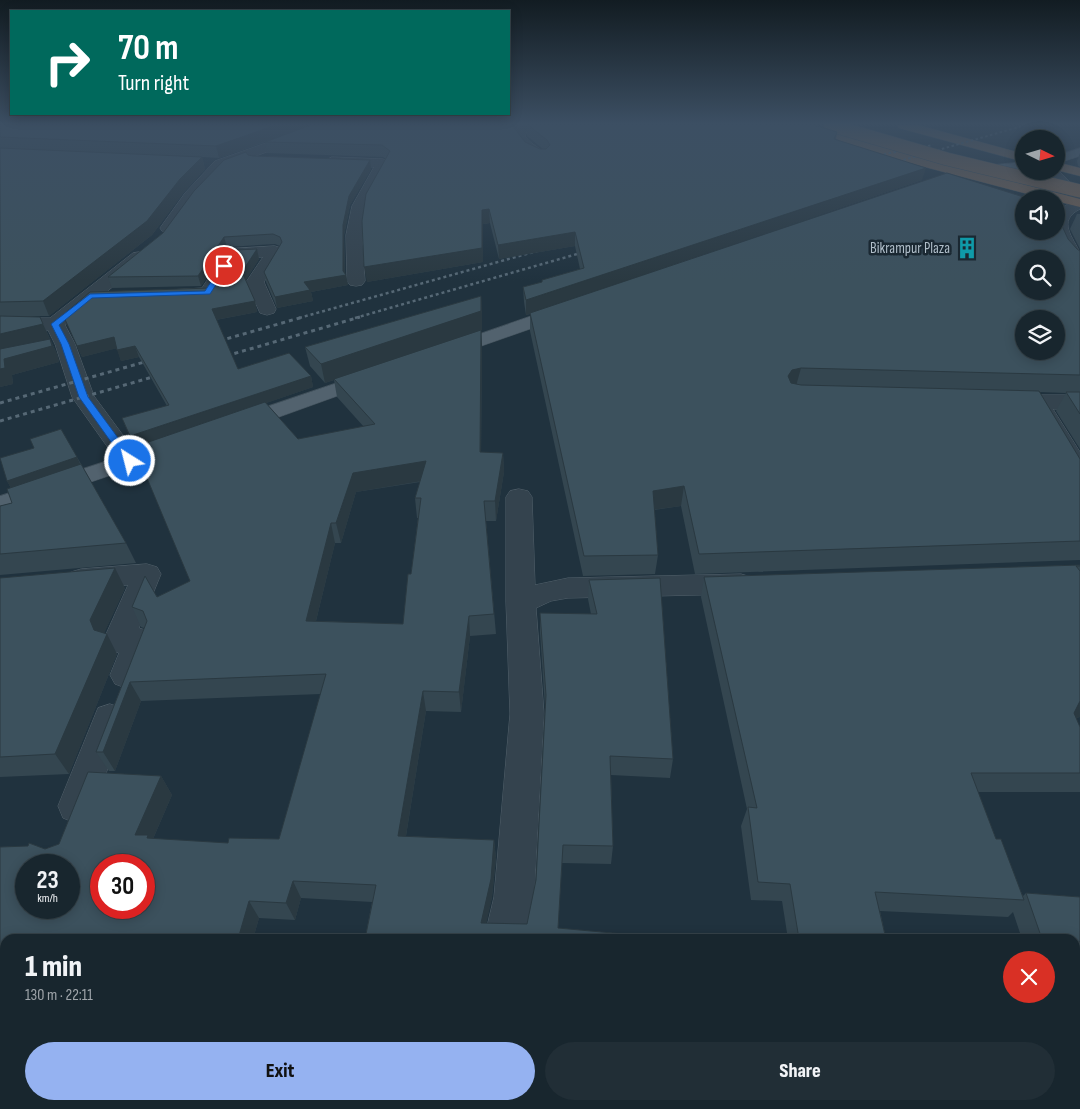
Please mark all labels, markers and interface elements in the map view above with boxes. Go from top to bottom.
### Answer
text: 70 m [118,27,178,70]
icon: right [35,30,100,95]
text: Turn right [118,70,189,97]
north arrow [1015,130,1065,180]
map controls [1015,130,1065,360]
button: sound [1015,190,1065,240]
building icon: Bikrampur Plaza [954,235,980,261]
place label: Bikrampur Plaza [870,239,950,258]
pin [203,245,245,287]
button: search [1015,250,1065,300]
icon: arrive [210,252,238,280]
button: layers [1015,310,1065,360]
position arrow [103,434,155,486]
speed limit sign: 30 [90,854,155,919]
text: 23 [36,865,59,896]
text: km/h [37,891,58,906]
text: 1 min [25,949,82,985]
button: close [1003,951,1055,1003]
text: 130 m · 22:11 [25,986,93,1005]
button: Exit [25,1042,535,1100]
button: Share [545,1042,1055,1100]

